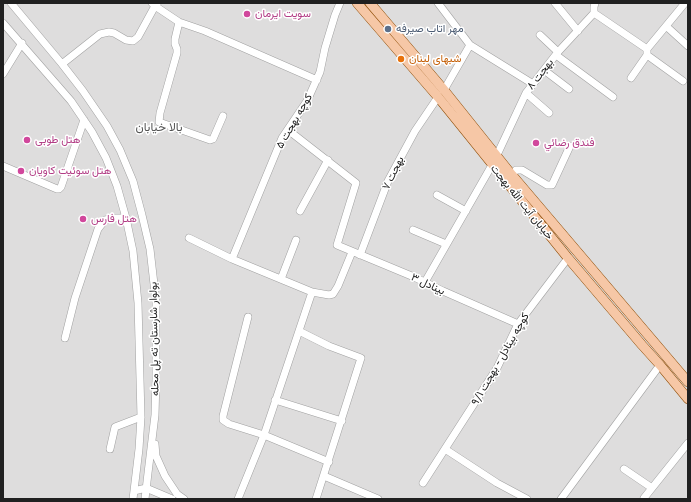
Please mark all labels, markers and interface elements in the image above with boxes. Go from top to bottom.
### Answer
place label: سویت ایرمان [255,7,311,21]
marker: سویت ایرمان [242,9,252,19]
place label: مهر اتاب صيرفه [396,22,464,36]
marker: مهر اتاب صيرفه [383,24,393,34]
place label: شبهای لبنان [409,52,461,66]
marker: شبهای لبنان [396,54,406,64]
street label: بهجت ۸ [524,56,556,92]
street label: کوچه بهجت ۵ [273,91,315,151]
district label: بالا خیابان [136,120,182,134]
place label: هتل طوبی [35,133,80,147]
marker: هتل طوبی [22,135,32,145]
place label: فندق رضائي [544,136,594,150]
marker: فندق رضائي [531,138,541,148]
street label: بهجت ۷ [379,154,407,192]
street label: خیابان آیت الله بهجت [488,162,556,242]
place label: هتل سوئیت کاویان [29,164,111,178]
marker: هتل سوئیت کاویان [16,166,26,176]
place label: هتل فارس [91,212,137,226]
marker: هتل فارس [78,214,88,224]
street label: بینادل ۳ [409,270,447,298]
street label: بولوار شارستان ته پل محله [146,282,162,396]
street label: کوچه بینادل - بهجت ۹/۱ [468,311,532,407]

